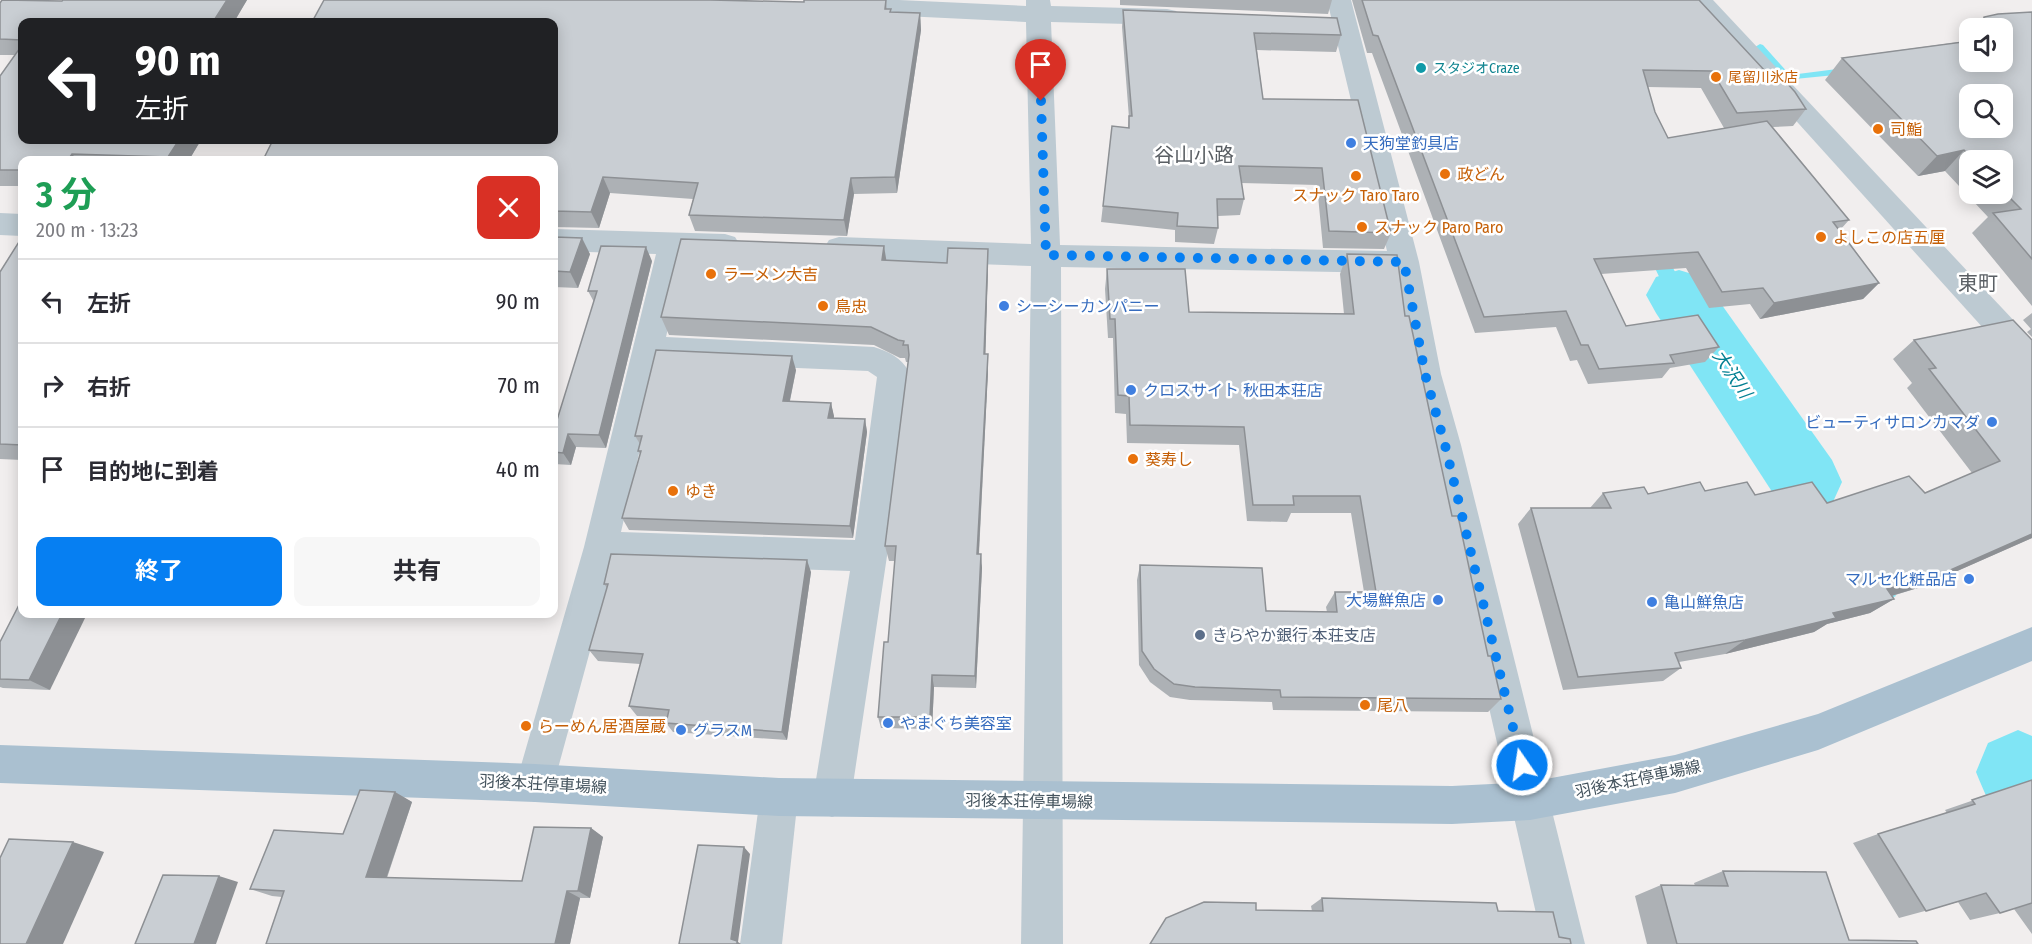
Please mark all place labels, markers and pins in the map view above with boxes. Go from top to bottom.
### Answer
pin [1015,39,1066,101]
place label: スタジオCraze [1433,60,1520,77]
marker: スタジオCraze [1414,61,1428,75]
place label: 尾留川氷店 [1728,69,1798,86]
marker: 尾留川氷店 [1709,70,1723,84]
place label: 司鮨 [1890,120,1922,139]
marker: 司鮨 [1871,122,1885,136]
place label: 天狗堂釣具店 [1363,134,1459,153]
marker: 天狗堂釣具店 [1344,136,1358,150]
place label: 政どん [1457,165,1505,184]
marker: 政どん [1438,167,1452,181]
marker: スナック Taro Taro [1349,169,1363,183]
place label: スナック Taro Taro [1292,186,1420,205]
place label: スナック Paro Paro [1374,218,1503,237]
marker: スナック Paro Paro [1355,220,1369,234]
place label: よしこの店五厘 [1833,228,1945,247]
marker: よしこの店五厘 [1814,230,1828,244]
place label: ラーメン大吉 [723,265,818,284]
marker: ラーメン大吉 [704,267,718,281]
place label: 鳥忠 [835,297,867,316]
place label: シーシーカンパニー [1016,297,1160,316]
marker: 鳥忠 [816,299,830,313]
marker: シーシーカンパニー [997,299,1011,313]
place label: クロスサイト 秋田本荘店 [1143,381,1323,400]
marker: クロスサイト 秋田本荘店 [1124,383,1138,397]
place label: ビューティサロンカマダ [1805,413,1980,432]
marker: ビューティサロンカマダ [1985,415,1999,429]
place label: 葵寿し [1145,450,1193,469]
marker: 葵寿し [1126,452,1140,466]
place label: ゆき [685,482,717,501]
marker: ゆき [666,484,680,498]
place label: マルセ化粧品店 [1845,570,1957,589]
marker: マルセ化粧品店 [1962,572,1976,586]
place label: 大場鮮魚店 [1346,591,1426,610]
marker: 大場鮮魚店 [1431,593,1445,607]
place label: 亀山鮮魚店 [1664,593,1744,612]
marker: 亀山鮮魚店 [1645,595,1659,609]
place label: きらやか銀行 本荘支店 [1212,626,1376,645]
marker: きらやか銀行 本荘支店 [1193,628,1207,642]
place label: 尾八 [1377,696,1409,715]
marker: 尾八 [1358,698,1372,712]
place label: やまぐち美容室 [900,714,1012,733]
marker: やまぐち美容室 [881,716,895,730]
place label: らーめん居酒屋蔵 [538,717,666,736]
marker: らーめん居酒屋蔵 [519,719,533,733]
place label: グラスM [693,721,752,740]
marker: グラスM [674,723,688,737]

